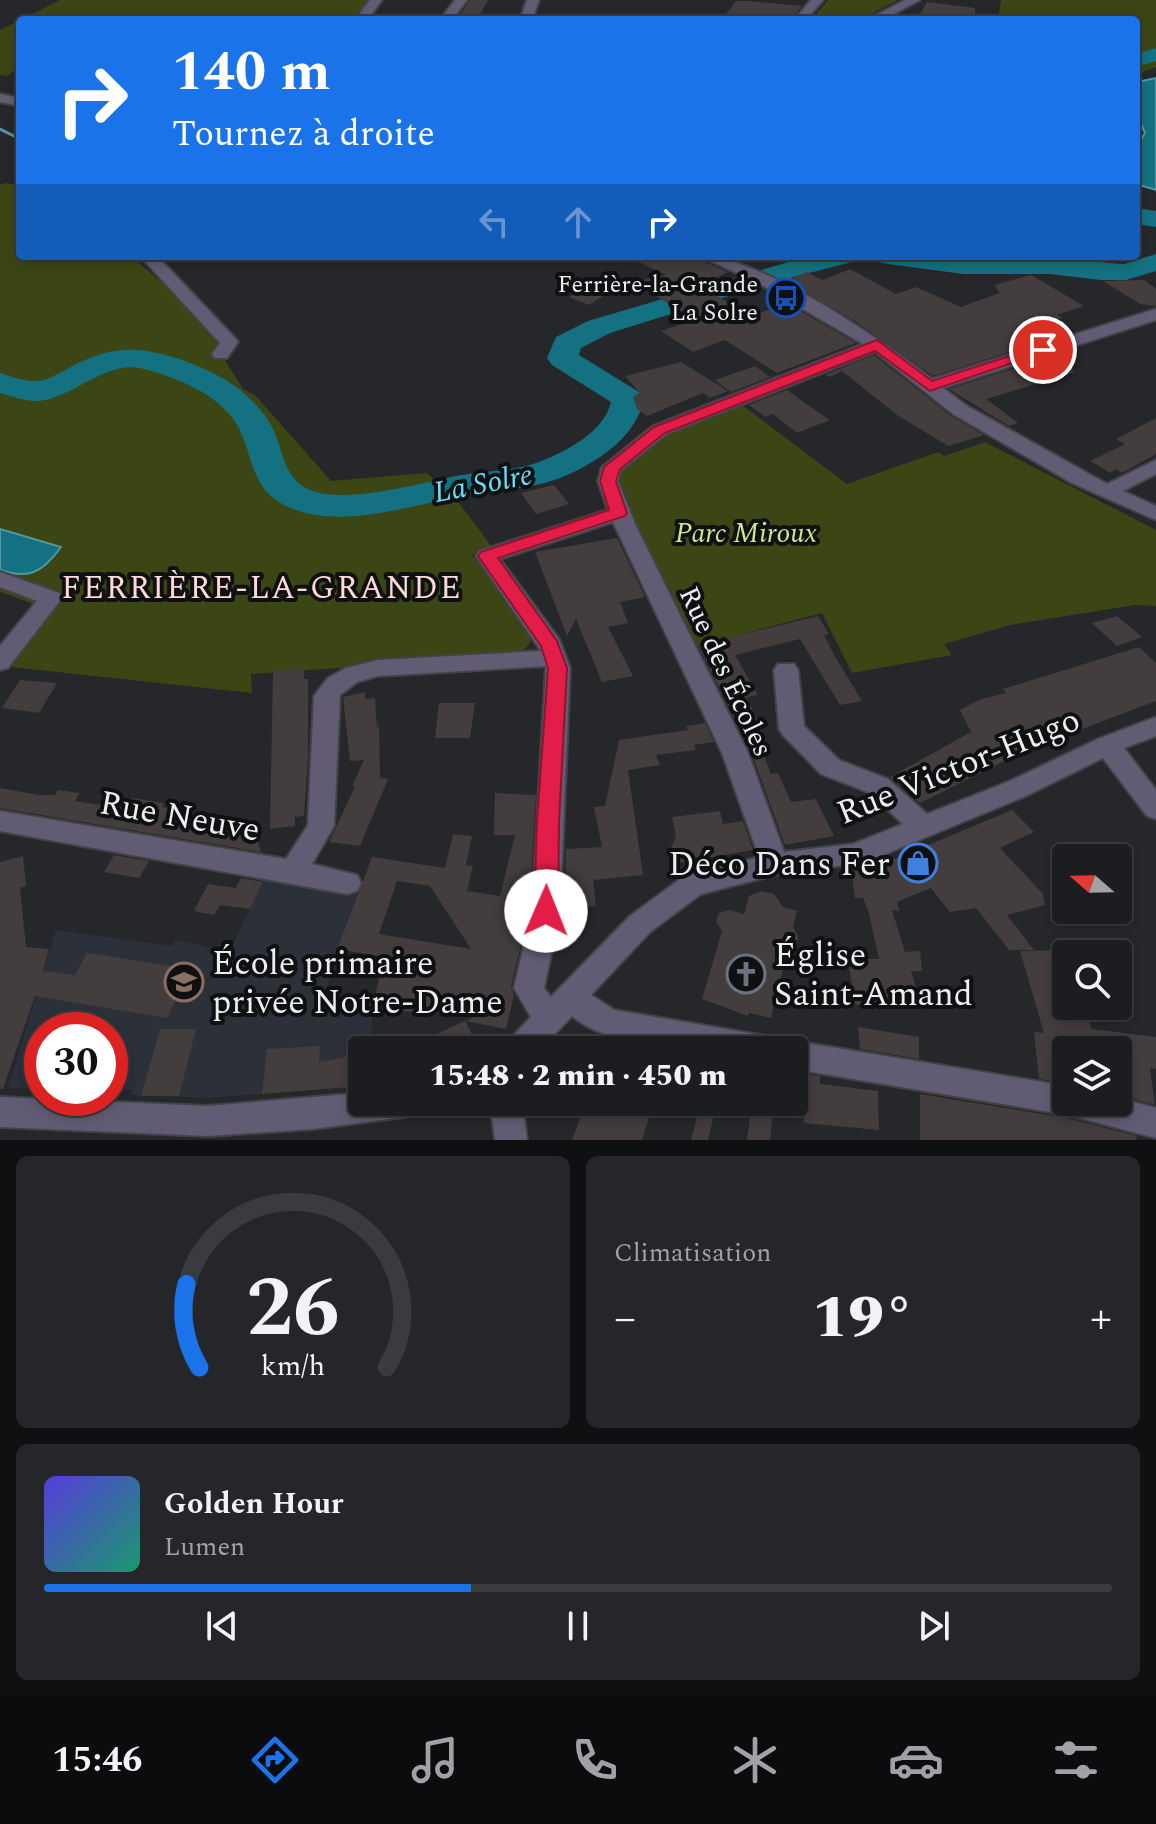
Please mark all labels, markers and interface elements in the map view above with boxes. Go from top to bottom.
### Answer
text: 140 m [172,30,331,115]
icon: right [40,48,144,152]
text: Tournez à droite [172,107,435,162]
icon: left [472,200,516,244]
icon: ahead [556,200,600,244]
icon: right [640,200,684,244]
place label: Ferrière-la-Grande La Solre [558,267,758,331]
bus stop icon: Ferrière-la-Grande La Solre [765,277,807,319]
pin [1009,316,1077,384]
icon: arrive [1021,328,1065,372]
water label: La Solre [430,452,537,516]
park label: Parc Miroux [675,512,817,555]
district label: FERRIÈRE-LA-GRANDE [61,564,463,613]
street label: Rue des Écoles [667,579,784,764]
street label: Rue Victor-Hugo [829,694,1088,839]
street label: Rue Neuve [95,777,264,857]
place label: Déco Dans Fer [668,839,890,891]
shop icon: Déco Dans Fer [897,842,939,884]
north arrow [1052,844,1132,924]
map controls [1052,844,1132,1116]
position arrow [504,869,588,953]
place label: Église Saint-Amand [774,930,973,1021]
place label: École primaire privée Notre-Dame [212,938,503,1029]
button: search [1052,940,1132,1020]
church icon: Église Saint-Amand [725,953,767,995]
school or university icon: École primaire privée Notre-Dame [163,961,205,1003]
speed limit sign: 30 [24,1012,128,1116]
button: layers [1052,1036,1132,1116]
text: 15:48 · 2 min · 450 m [429,1053,727,1099]
text: Climatisation [614,1233,771,1273]
text: 26 [246,1246,340,1373]
text: 19° [812,1272,914,1364]
text: − [614,1285,636,1352]
text: + [1090,1285,1112,1352]
text: km/h [261,1345,325,1388]
text: Golden Hour [164,1481,344,1527]
text: Lumen [164,1527,245,1567]
icon: previous [200,1604,244,1648]
icon: pause [556,1604,600,1648]
icon: next [912,1604,956,1648]
icon: directions [247,1732,303,1788]
icon: music [407,1732,463,1788]
icon: phone [567,1732,623,1788]
icon: climate [727,1732,783,1788]
icon: car [888,1732,944,1788]
icon: filters [1048,1732,1104,1788]
text: 15:46 [52,1733,143,1788]

